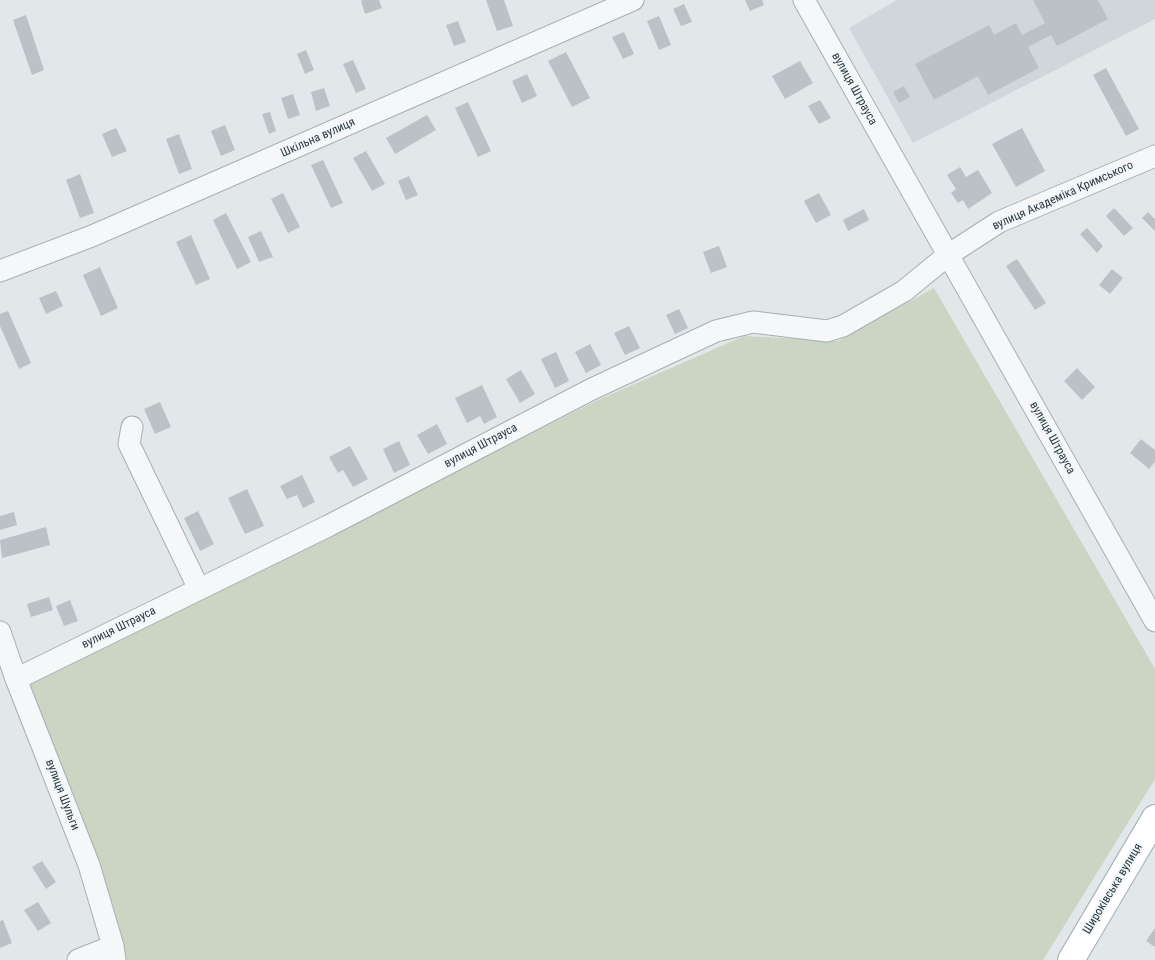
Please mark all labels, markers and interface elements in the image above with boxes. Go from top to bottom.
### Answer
street label: вулиця Штрауса [828,50,880,128]
street label: Шкільна вулиця [279,115,357,161]
street label: вулиця Академіка Кримського [990,158,1136,234]
street label: вулиця Штрауса [1026,399,1078,477]
street label: вулиця Штрауса [442,421,520,471]
street label: вулиця Штрауса [80,604,158,652]
street label: вулиця Шульги [42,757,82,833]
street label: Широківська вулиця [1080,841,1146,937]

